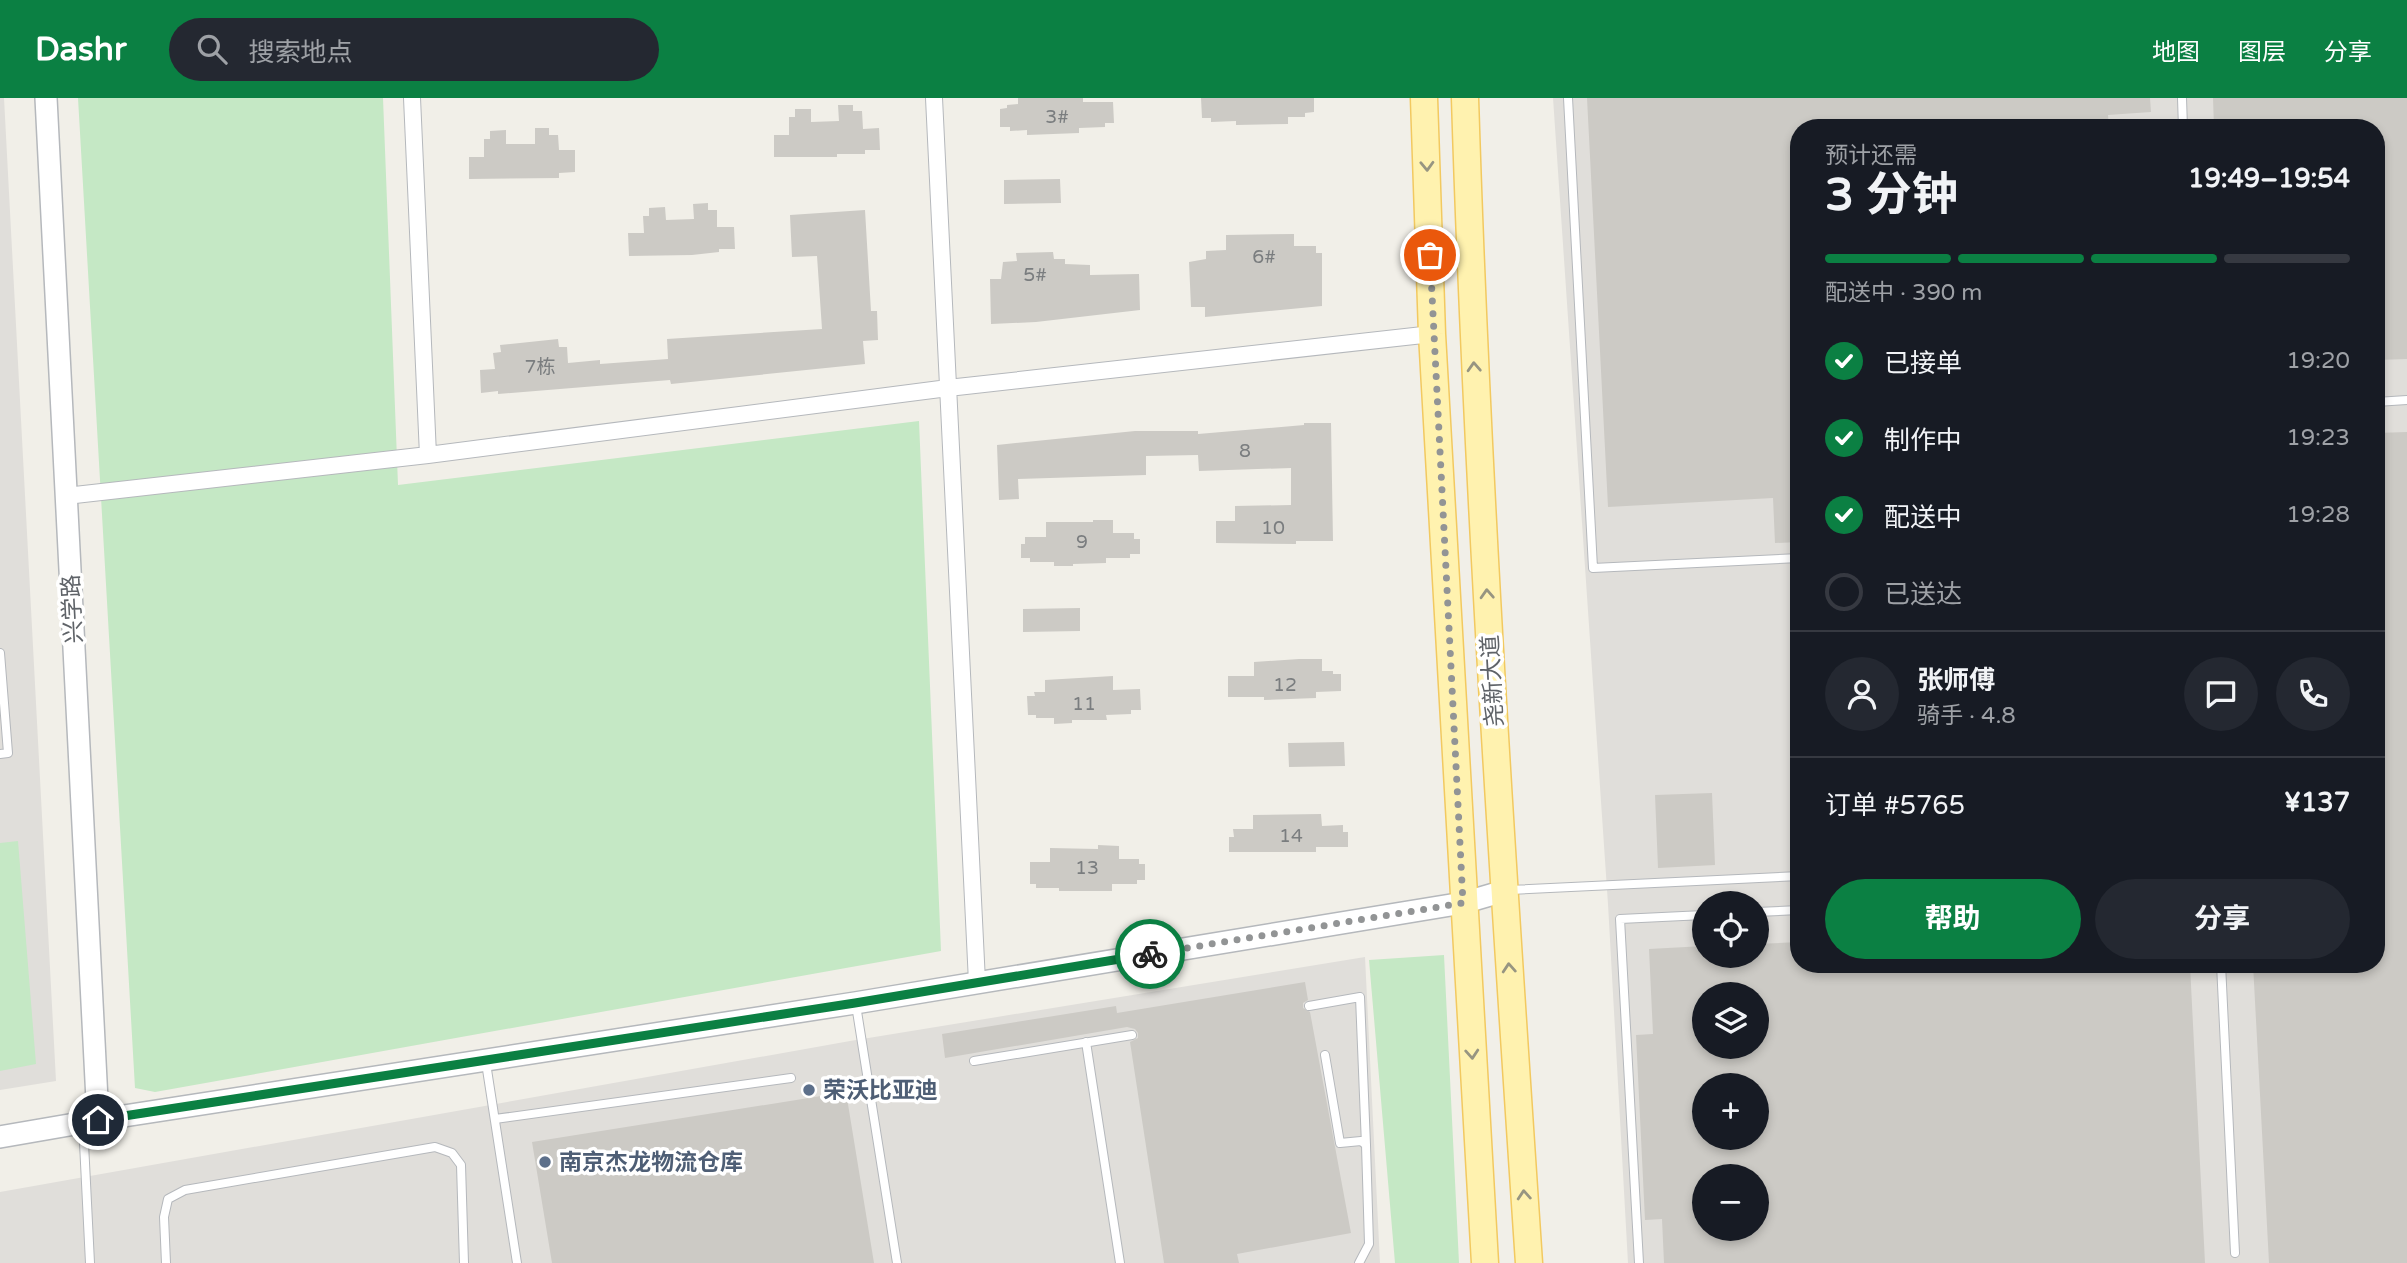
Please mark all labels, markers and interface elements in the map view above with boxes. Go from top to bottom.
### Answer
search box [169,18,659,81]
text: Dashr [35,30,127,69]
icon: search [193,30,231,68]
text: 搜索地点 [249,37,353,68]
text: 地图 [2152,38,2200,67]
text: 图层 [2238,38,2286,67]
text: 分享 [2324,38,2372,67]
house number: 3# [1045,106,1069,128]
text: 预计还需 [1825,142,1917,170]
one-way arrow [1419,161,1434,172]
text: 19:49–19:54 [2188,163,2350,194]
text: 3 分钟 [1825,168,1958,223]
pin [1400,225,1460,285]
icon: bag [1411,236,1449,274]
house number: 6# [1252,246,1276,268]
house number: 5# [1023,264,1047,286]
text: 配送中 · 390 m [1825,279,1982,307]
icon: check [1825,342,1863,380]
text: 19:20 [2286,347,2350,375]
text: 已接单 [1884,348,1962,379]
house number: 7栋 [525,356,555,378]
one-way arrow [1467,361,1482,372]
icon: check [1825,419,1863,457]
text: 19:23 [2286,424,2350,452]
text: 制作中 [1884,425,1962,456]
house number: 8 [1239,440,1251,462]
icon: check [1825,496,1863,534]
text: 19:28 [2286,501,2350,529]
text: 配送中 [1884,502,1962,533]
house number: 10 [1261,517,1285,539]
house number: 9 [1076,531,1088,553]
street label: 兴学路 [57,574,89,644]
text: 已送达 [1884,579,1962,610]
one-way arrow [1480,588,1495,599]
street label: 尧新大道 [1477,634,1509,728]
button: person [1825,657,1899,731]
button: chat [2184,657,2258,731]
button: phone [2276,657,2350,731]
text: 张师傅 [1917,665,1995,696]
house number: 12 [1273,674,1297,696]
house number: 11 [1072,693,1096,715]
text: 骑手 · 4.8 [1917,702,2016,730]
text: ¥137 [2284,787,2350,818]
text: 订单 #5765 [1825,790,1965,821]
house number: 14 [1279,825,1303,847]
house number: 13 [1075,857,1099,879]
button: 帮助 [1825,879,2081,959]
button: 分享 [2095,879,2350,959]
map controls [1692,891,1769,1241]
button: locate [1692,891,1769,968]
courier [1115,919,1185,989]
icon: bike [1131,935,1169,973]
one-way arrow [1502,962,1517,973]
button: layers [1692,982,1769,1059]
one-way arrow [1465,1049,1480,1060]
button: + [1692,1073,1769,1150]
place label: 荣沃比亚迪 [823,1077,938,1105]
marker: 荣沃比亚迪 [801,1082,817,1098]
pin [68,1090,128,1150]
icon: home [79,1101,117,1139]
place label: 南京杰龙物流仓库 [559,1149,743,1177]
marker: 南京杰龙物流仓库 [537,1154,553,1170]
button: − [1692,1164,1769,1241]
one-way arrow [1517,1189,1532,1200]

